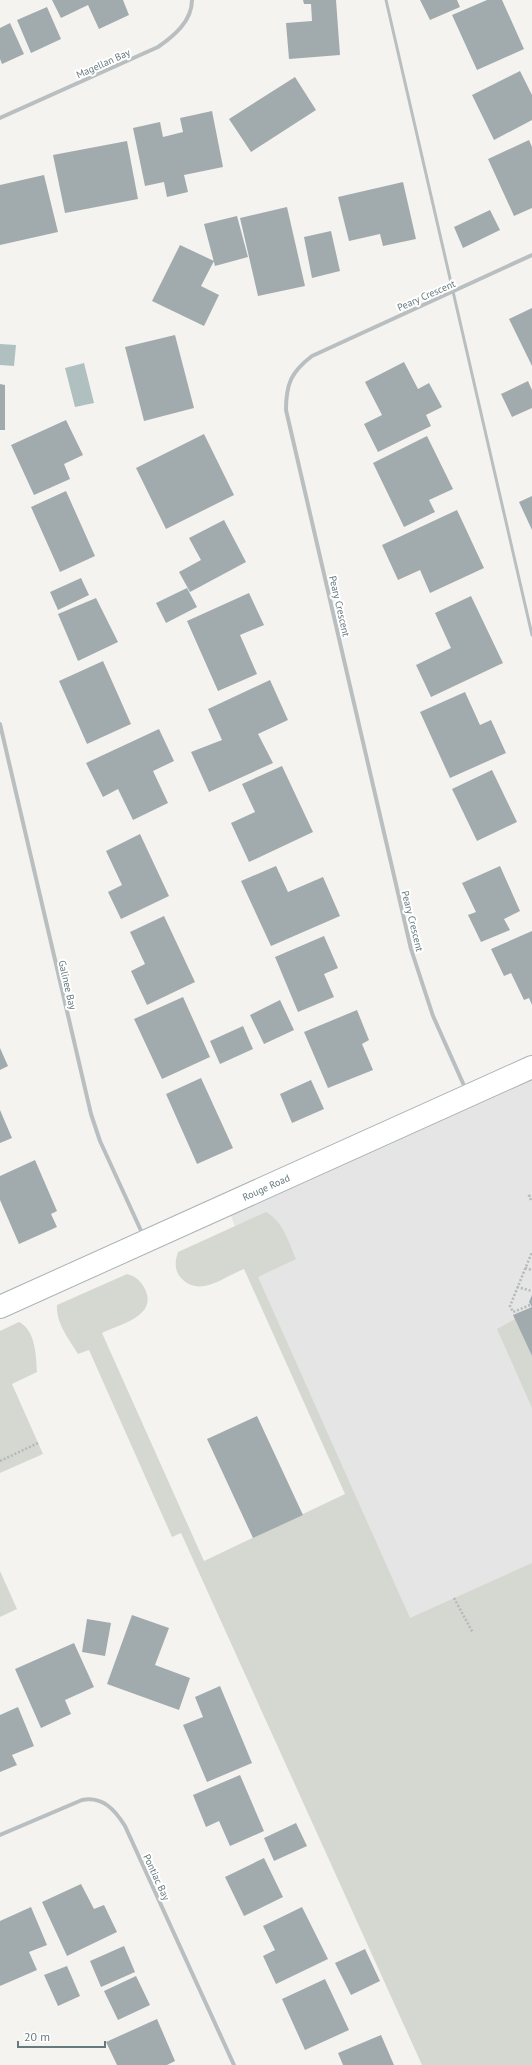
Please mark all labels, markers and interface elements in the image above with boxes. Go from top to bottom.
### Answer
street label: Magellan Bay [74,46,133,81]
street label: Peary Crescent [395,277,458,314]
street label: Peary Crescent [326,574,353,638]
street label: Peary Crescent [399,889,426,953]
street label: Galinee Bay [56,959,80,1011]
street label: Rouge Road [240,1171,292,1204]
street label: Pontiac Bay [140,1852,173,1903]
scale bar [18,2023,105,2049]
text: 20 m [24,2029,50,2044]

